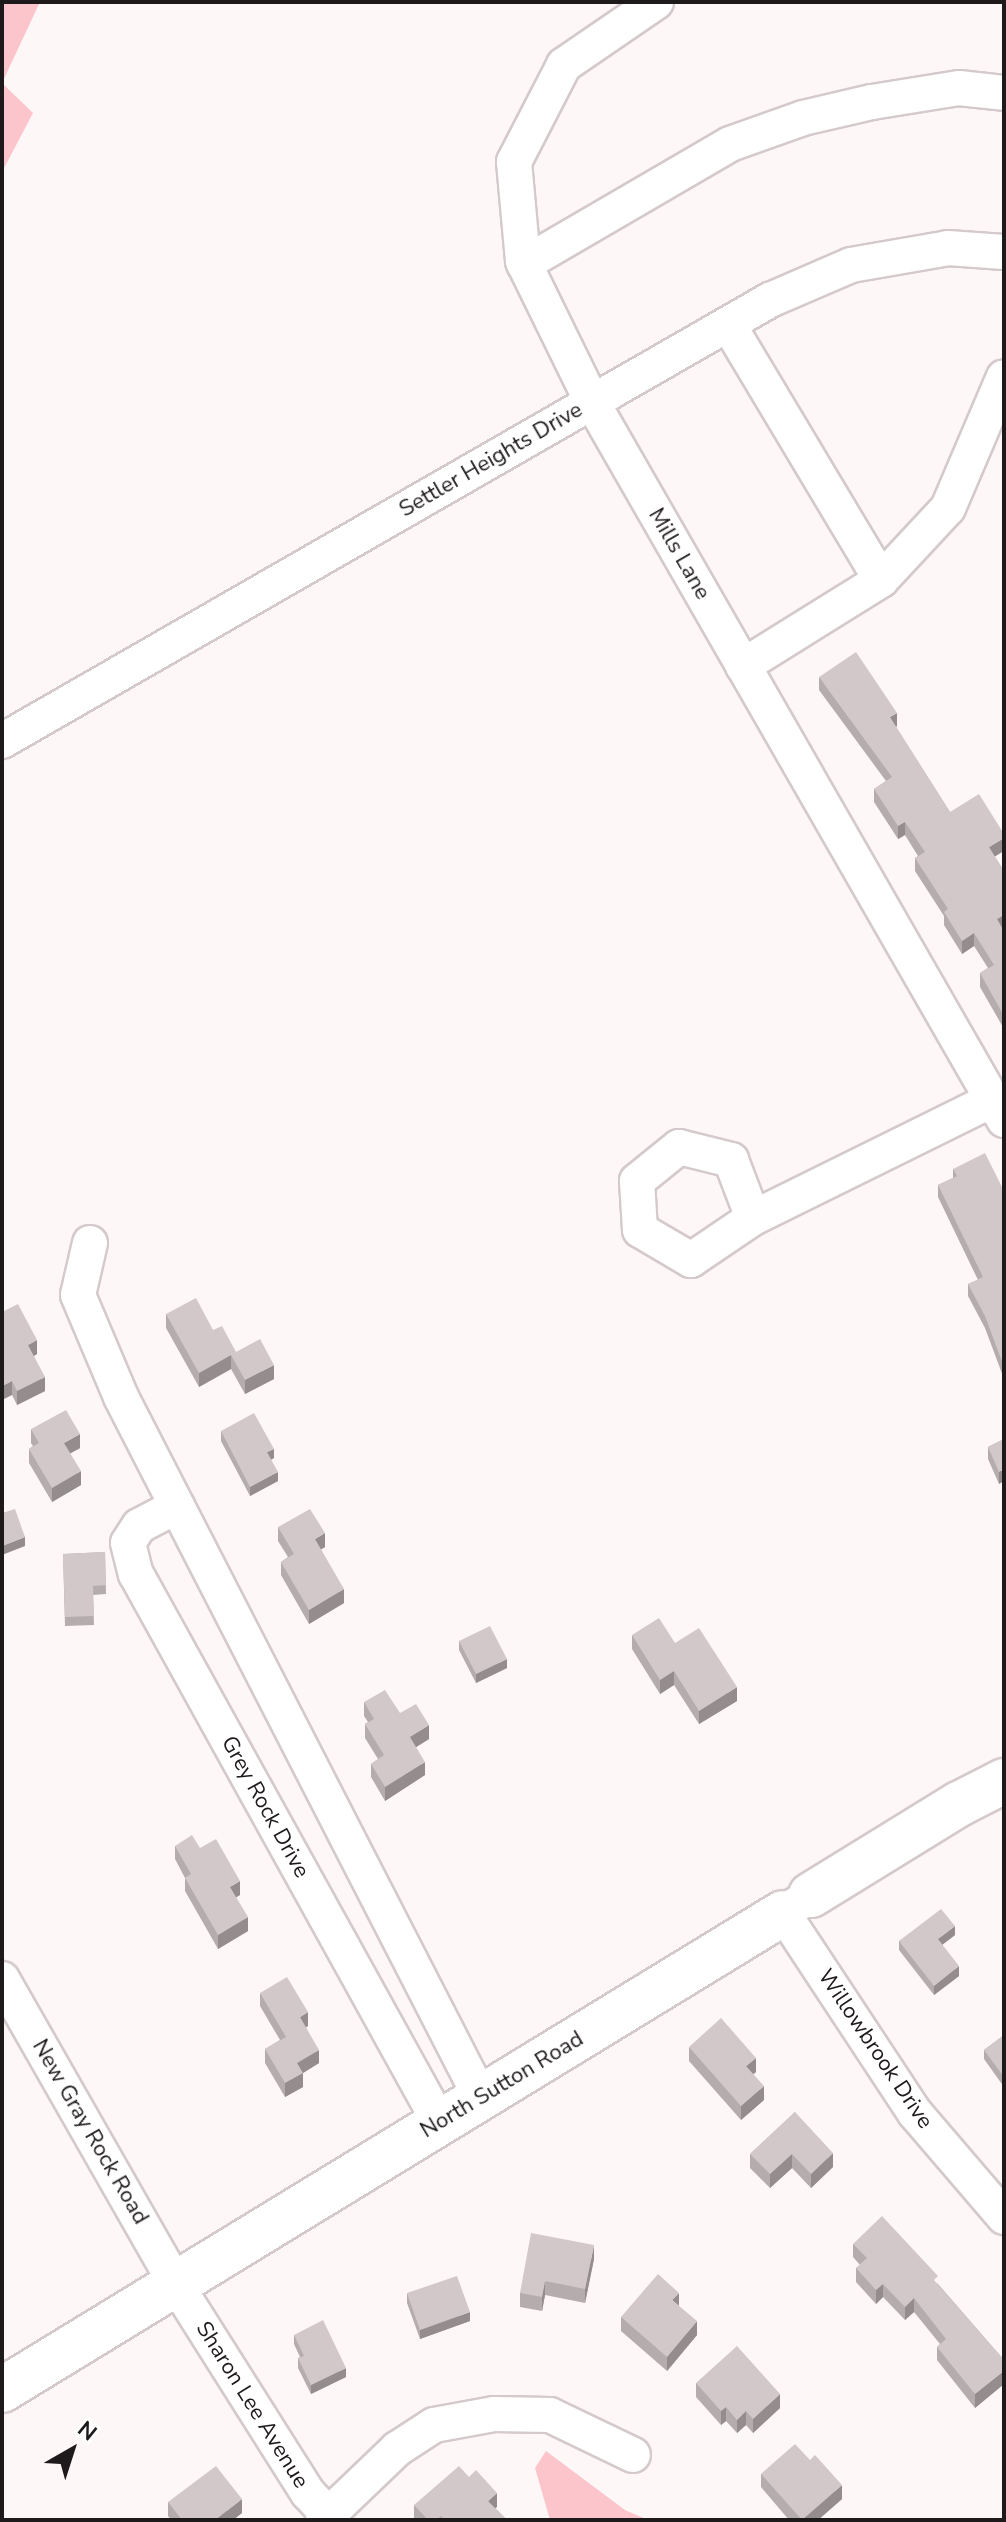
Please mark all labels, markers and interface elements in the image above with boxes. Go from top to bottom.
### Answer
street label: Settler Heights Drive [395,397,587,523]
street label: Mills Lane [642,504,716,604]
street label: Grey Rock Drive [215,1732,315,1882]
street label: Willowbrook Drive [812,1964,938,2134]
street label: North Sutton Road [416,2026,588,2144]
street label: New Gray Rock Road [26,2035,154,2229]
street label: Sharon Lee Avenue [190,2317,314,2493]
north arrow [32,2410,112,2490]
text: N [71,2415,103,2448]

